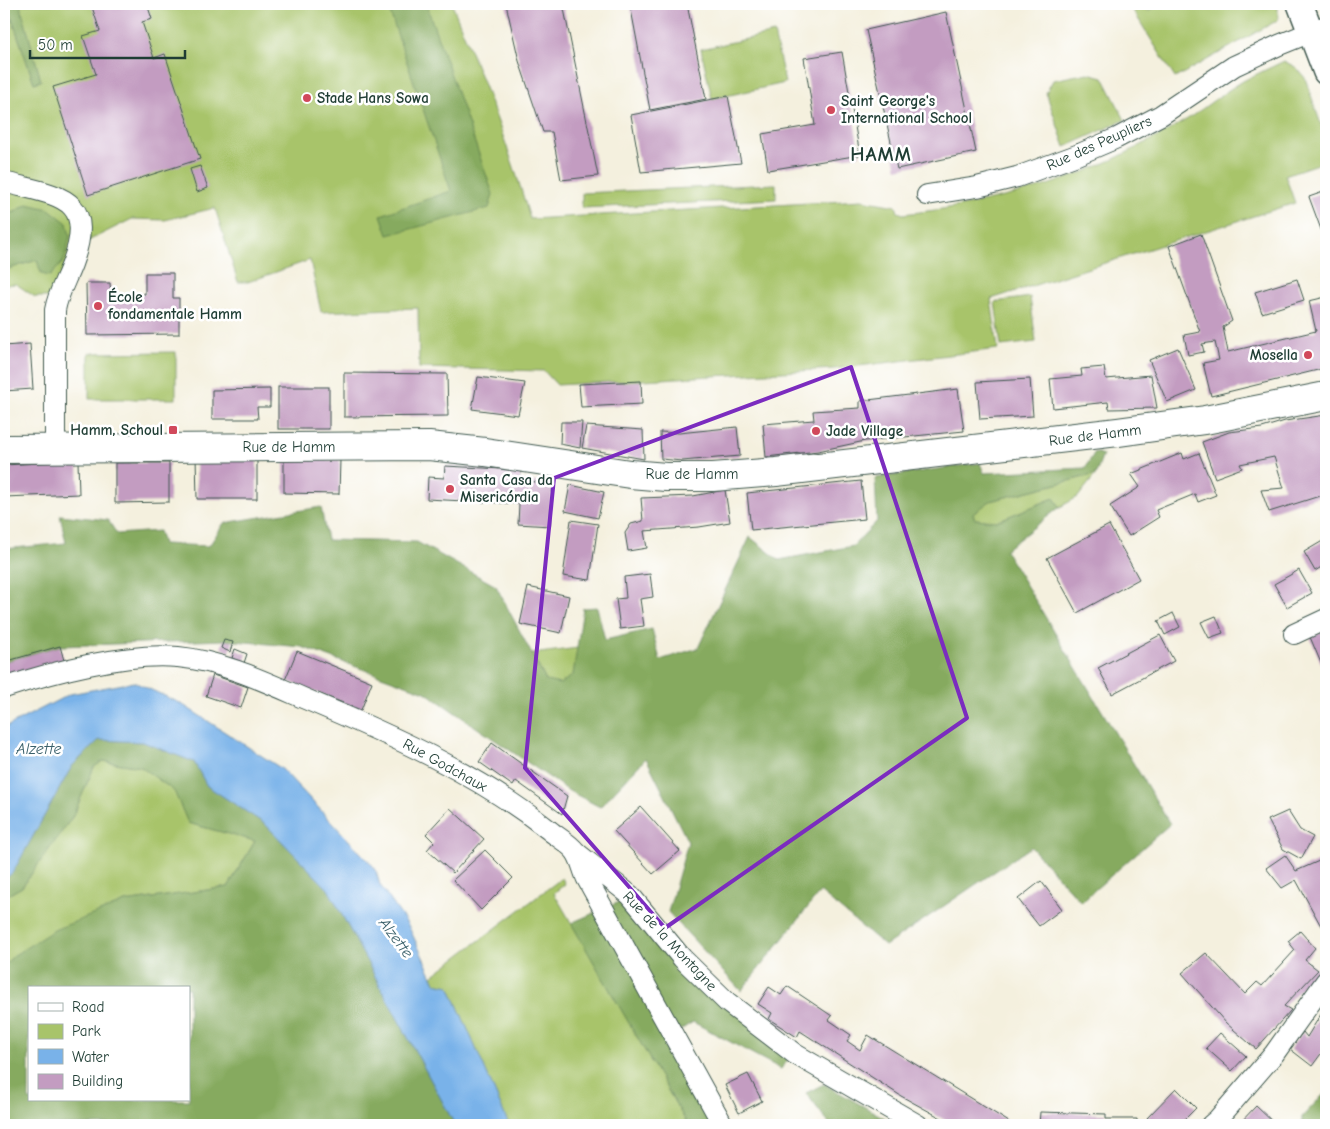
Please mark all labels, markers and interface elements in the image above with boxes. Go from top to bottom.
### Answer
scale bar [30,28,185,60]
text: 50 m [38,36,73,54]
place label: Stade Hans Sowa [317,89,429,107]
marker: Stade Hans Sowa [301,92,313,104]
place label: Saint George's International School [841,92,972,127]
marker: Saint George's International School [825,104,837,116]
street label: Rue des Peupliers [1044,112,1154,174]
district label: HAMM [850,143,912,166]
place label: École fondamentale Hamm [107,287,242,323]
marker: École fondamentale Hamm [92,300,104,312]
place label: Mosella [1250,346,1298,364]
marker: Mosella [1302,349,1314,361]
street label: Rue de Hamm [1048,420,1142,450]
place label: Hamm, Schoul [70,421,163,439]
place label: Jade Village [826,422,903,440]
marker: Hamm, Schoul [167,424,179,436]
marker: Jade Village [810,425,822,437]
street label: Rue de Hamm [242,438,336,456]
street label: Rue de Hamm [645,465,739,483]
place label: Santa Casa da Misericórdia [460,471,553,506]
marker: Santa Casa da Misericórdia [444,483,456,495]
street label: Rue Godchaux [400,734,491,796]
water label: Alzette [15,740,62,758]
street label: Rue de la Montagne [619,887,721,995]
water label: Alzette [375,914,417,962]
legend [28,986,190,1102]
text: Road [72,998,104,1016]
text: Park [72,1022,101,1040]
text: Water [72,1048,109,1066]
text: Building [72,1072,123,1090]

